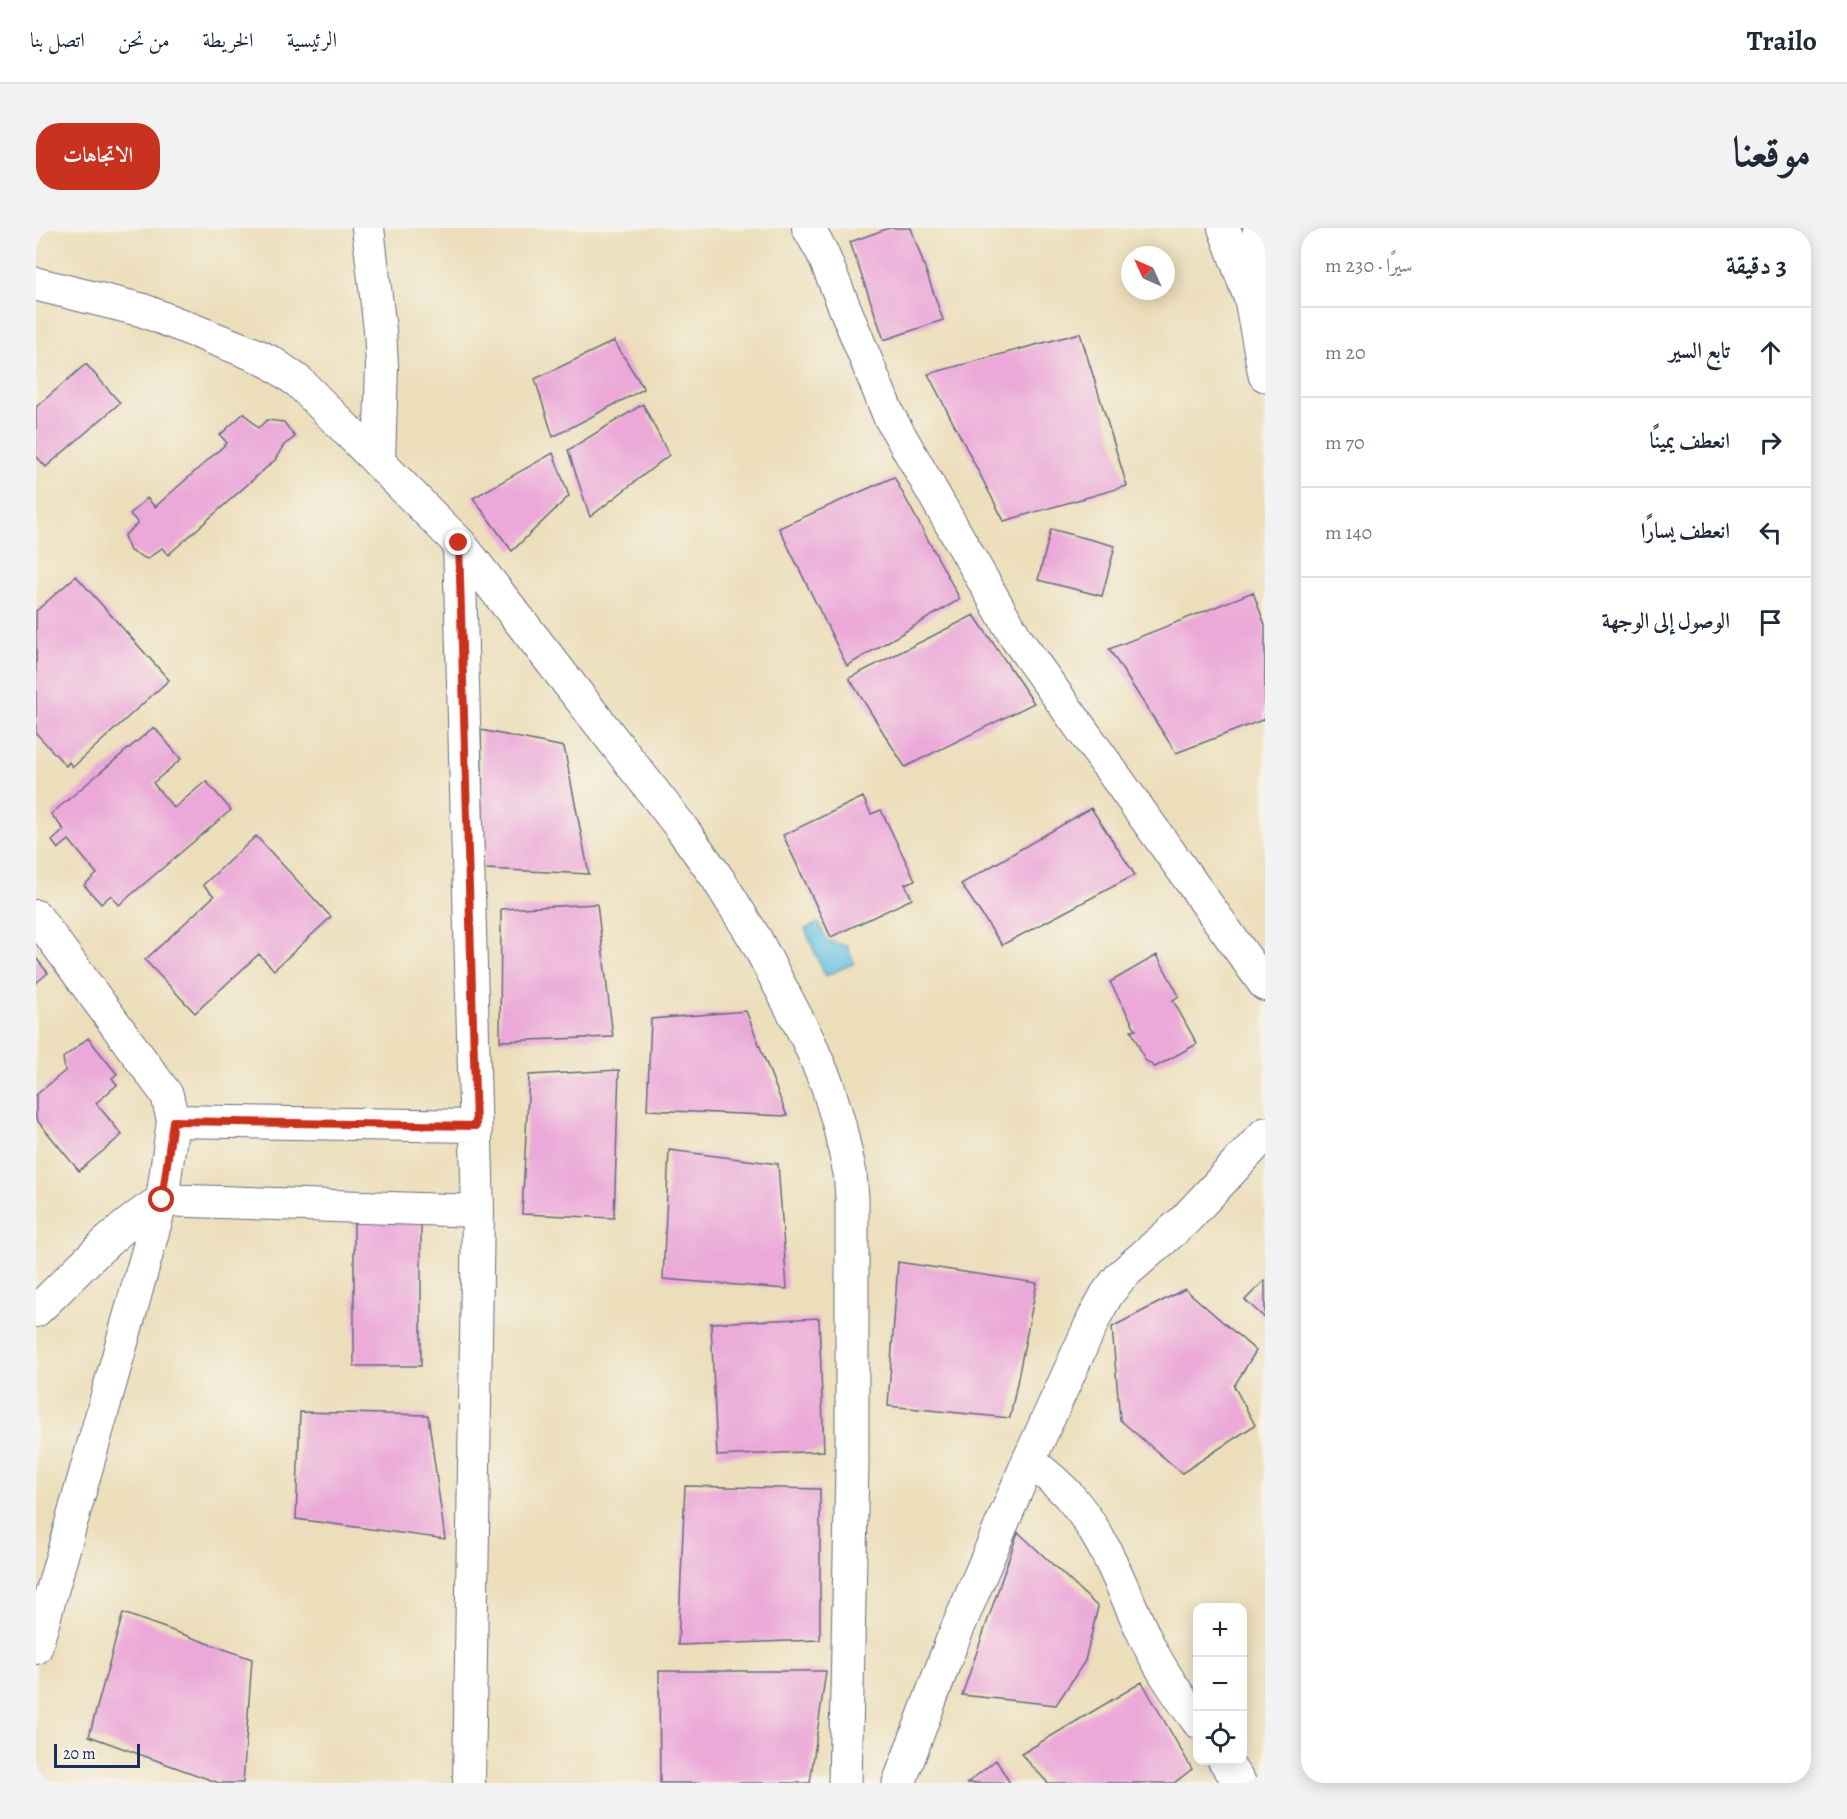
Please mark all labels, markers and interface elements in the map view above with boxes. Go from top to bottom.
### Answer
text: Trailo [1747,22,1817,60]
text: اتصل بنا [30,26,85,54]
text: من نحن [118,26,170,54]
text: الخريطة [203,26,254,54]
text: الرئيسية [287,26,337,54]
button: الاتجاهات [36,123,160,190]
text: موقعنا [1733,123,1811,180]
north arrow [1121,246,1175,300]
text: 3 دقيقة [1726,248,1787,283]
text: سيرًا · 230 m [1325,252,1413,279]
text: تابع السير [1669,336,1730,366]
icon: ahead [1754,336,1787,369]
text: 20 m [1325,339,1366,366]
text: انعطف يمينًا [1650,426,1730,456]
icon: right [1754,426,1787,459]
text: 70 m [1325,429,1365,456]
text: انعطف يسارًا [1641,516,1730,546]
icon: left [1754,516,1787,549]
text: 140 m [1325,519,1372,546]
route end [445,529,471,555]
text: الوصول إلى الوجهة [1602,606,1730,636]
icon: arrive [1754,606,1787,639]
route start [148,1186,174,1212]
map controls [1193,1603,1247,1765]
button: + [1193,1603,1247,1657]
button: − [1193,1657,1247,1711]
button: locate [1193,1711,1247,1765]
scale bar [54,1741,140,1768]
text: 20 m [63,1743,96,1765]

